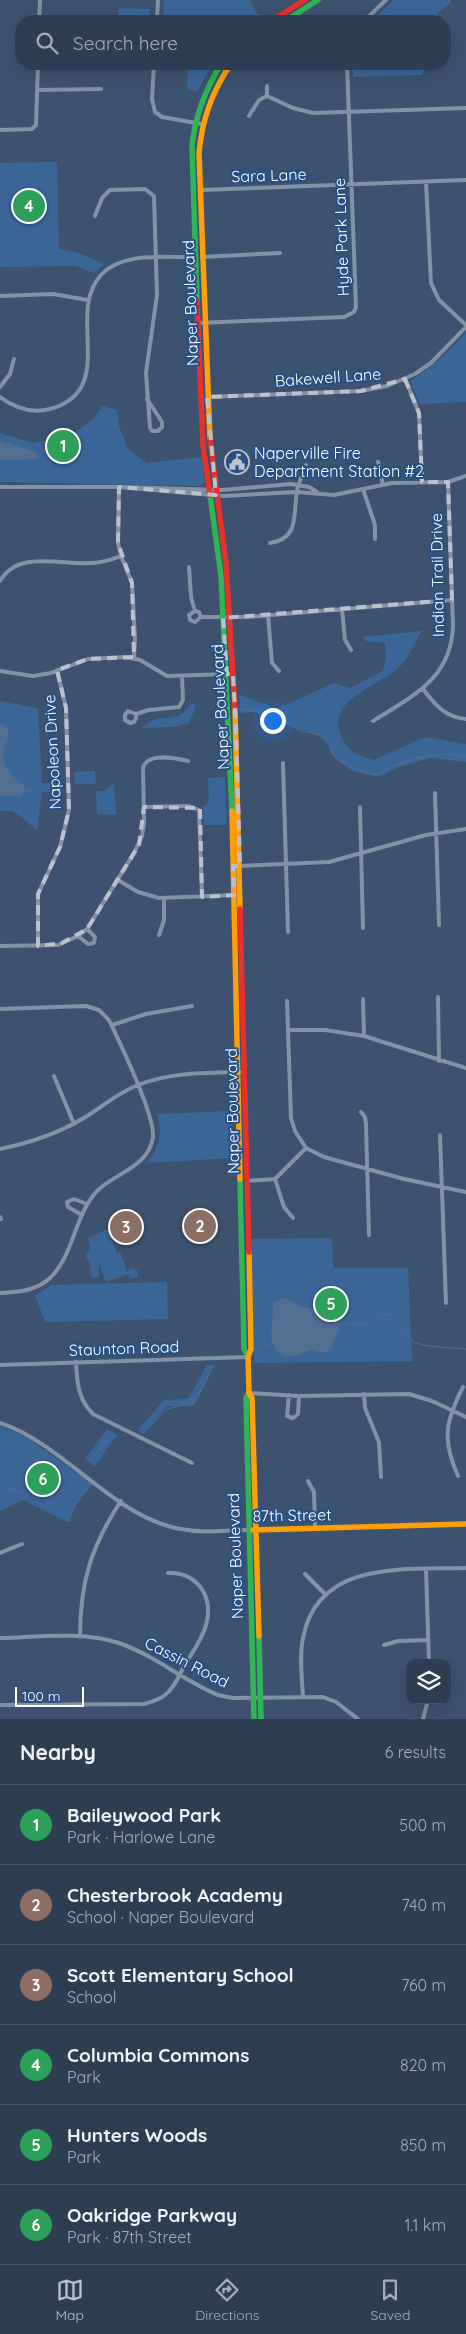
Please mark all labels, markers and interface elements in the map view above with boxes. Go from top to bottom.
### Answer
search box [15,15,451,70]
icon: search [33,29,61,57]
text: Search here [73,31,178,55]
street label: Sara Lane [231,164,307,186]
street label: Hyde Park Lane [329,177,353,297]
pin: 4 [13,187,45,225]
street label: Naper Boulevard [178,240,202,366]
street label: Bakewell Lane [274,363,382,391]
pin: 1 [47,427,79,465]
place label: Naperville Fire Department Station #2 [254,443,424,481]
public building icon: Naperville Fire Department Station #2 [224,449,250,475]
street label: Indian Trail Drive [426,513,448,637]
street label: Naper Boulevard [207,644,233,770]
street label: Napoleon Drive [39,694,65,810]
your location [260,708,286,734]
street label: Naper Boulevard [221,1048,243,1174]
pin: 2 [184,1207,216,1245]
pin: 3 [110,1208,142,1246]
pin: 5 [315,1285,347,1323]
street label: Staunton Road [68,1336,180,1360]
pin: 6 [27,1460,59,1498]
street label: Naper Boulevard [223,1493,247,1619]
street label: 87th Street [252,1504,332,1526]
street label: Cassin Road [142,1632,232,1692]
map controls [406,1659,451,1704]
button: layers [406,1659,451,1704]
scale bar [15,1684,84,1707]
text: 100 m [22,1687,60,1705]
text: Nearby [20,1739,96,1765]
text: 6 results [385,1742,446,1762]
text: Baileywood Park [67,1803,221,1827]
text: 1 [33,1815,39,1835]
text: 500 m [399,1815,446,1835]
text: Park · Harlowe Lane [67,1827,215,1847]
text: Chesterbrook Academy [67,1883,283,1907]
text: 2 [31,1895,41,1915]
text: 740 m [402,1895,446,1915]
text: School · Naper Boulevard [67,1907,254,1927]
text: Scott Elementary School [67,1963,294,1987]
text: 3 [32,1975,40,1995]
text: 760 m [401,1975,446,1995]
text: School [67,1987,116,2007]
text: Columbia Commons [67,2043,249,2067]
text: 4 [31,2055,41,2075]
text: 820 m [400,2055,446,2075]
text: Park [67,2067,101,2087]
text: Hunters Woods [67,2123,207,2147]
text: 5 [31,2135,41,2155]
text: 850 m [400,2135,446,2155]
text: Park [67,2147,101,2167]
text: Oakridge Parkway [67,2203,237,2227]
text: 6 [32,2215,40,2235]
text: 1.1 km [404,2215,446,2235]
text: Park · 87th Street [67,2227,192,2247]
tab: Map [56,2276,84,2324]
tab: Directions [195,2276,259,2324]
tab: Saved [370,2276,410,2324]

